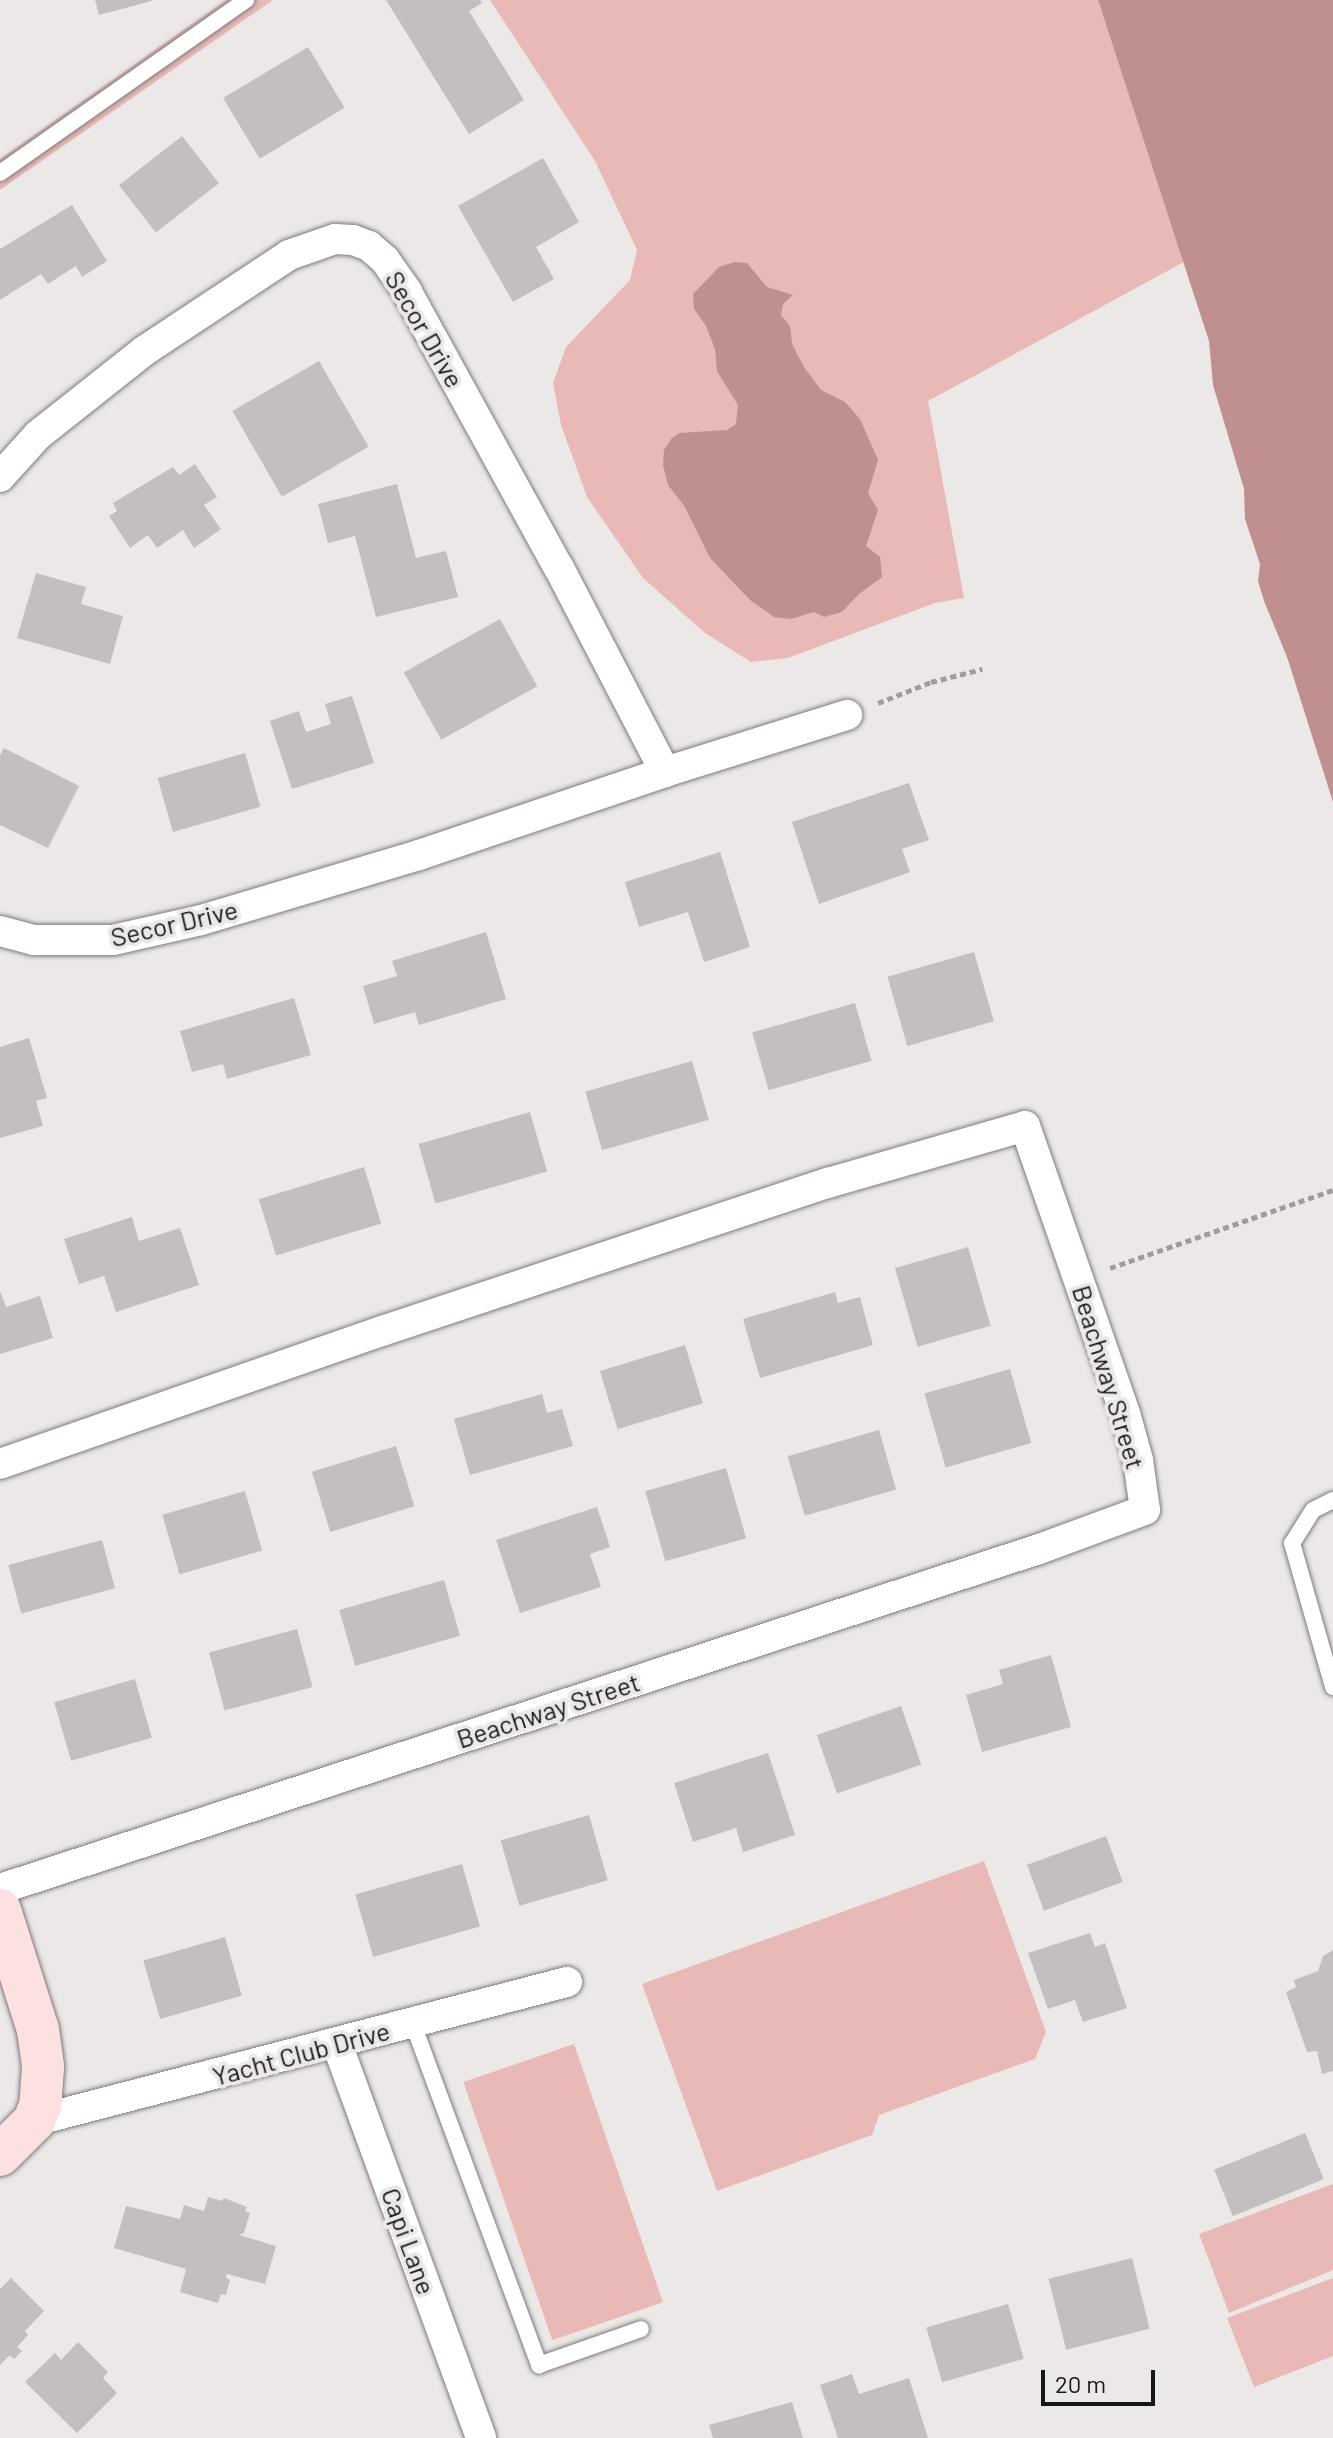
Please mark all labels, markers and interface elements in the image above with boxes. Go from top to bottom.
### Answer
street label: Secor Drive [379,265,471,393]
street label: Secor Drive [108,893,240,953]
street label: Beachway Street [1066,1281,1152,1473]
street label: Beachway Street [453,1666,643,1754]
street label: Yacht Club Drive [209,2014,393,2092]
street label: Capi Lane [375,2184,443,2298]
scale bar [1045,2354,1159,2404]
text: 20 m [1055,2369,1106,2398]

